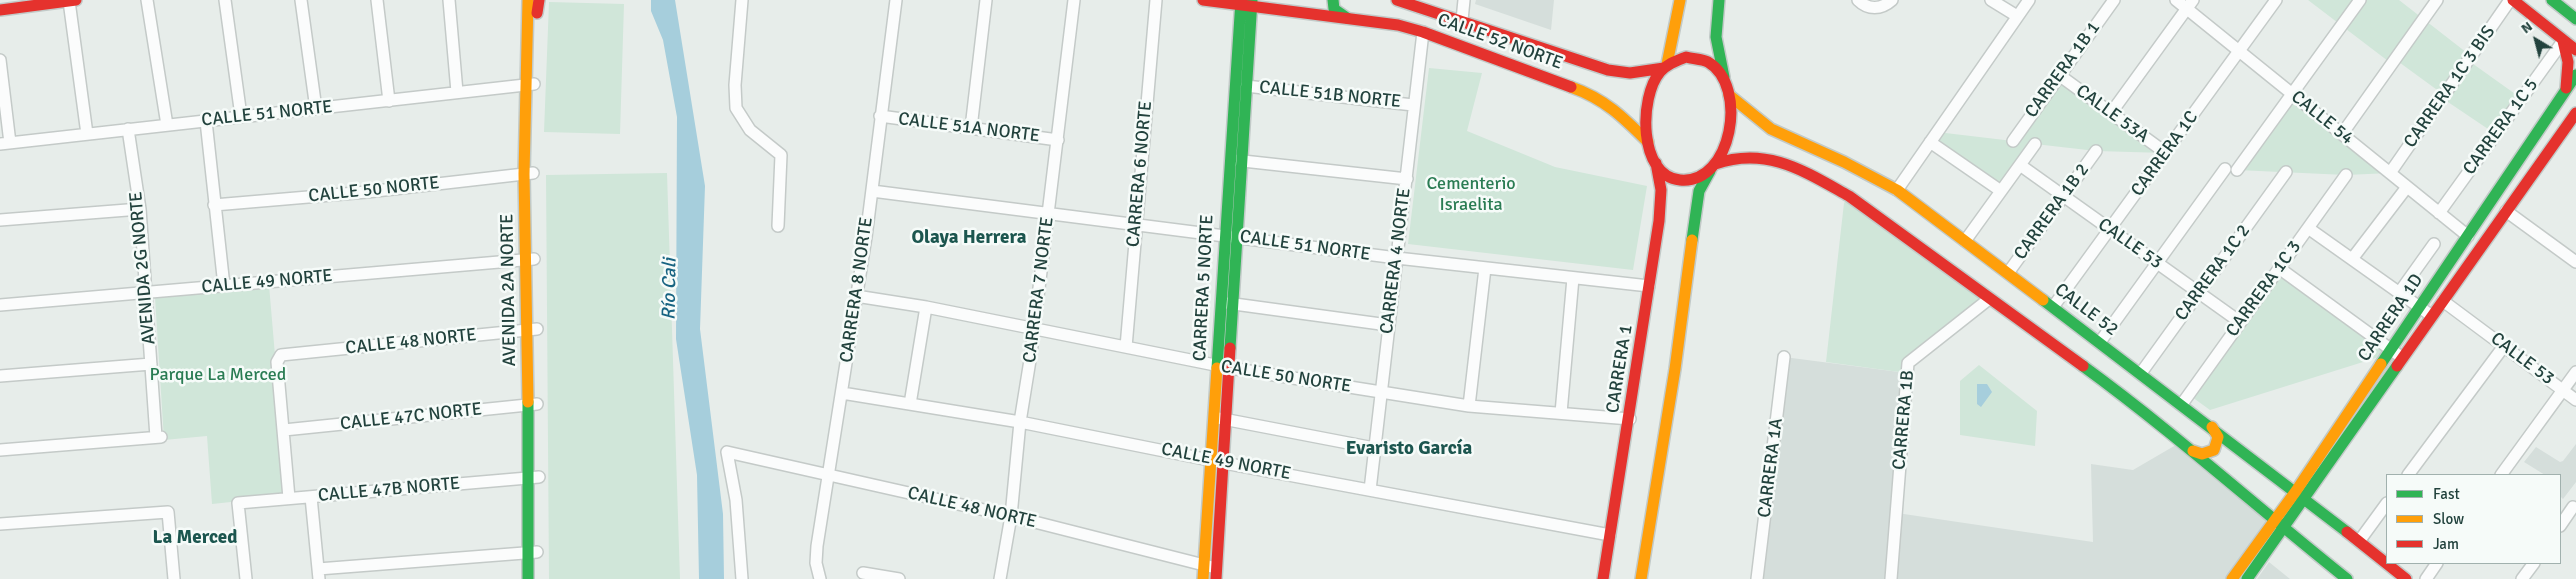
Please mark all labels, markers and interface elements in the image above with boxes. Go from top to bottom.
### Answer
street label: CALLE 52 NORTE [1434,9,1566,75]
north arrow [2511,15,2561,65]
street label: CARRERA 1B 1 [2021,18,2105,122]
text: N [2518,18,2536,37]
street label: CARRERA 1C 3 BIS [2400,22,2500,152]
street label: CARRERA 1C 5 [2459,75,2543,179]
street label: CALLE 51B NORTE [1258,77,1402,113]
street label: CALLE 53A [2071,80,2153,148]
street label: CALLE 54 [2286,86,2358,150]
street label: CALLE 51 NORTE [200,96,334,132]
street label: CARRERA 6 NORTE [1123,100,1157,248]
street label: CARRERA 1C [2127,107,2203,201]
street label: CALLE 51A NORTE [897,109,1041,147]
street label: CARRERA 1B 2 [2010,160,2094,264]
street label: CALLE 50 NORTE [307,172,441,208]
park label: Cementerio Israelita [1426,173,1516,215]
street label: CARRERA 4 NORTE [1376,187,1416,335]
street label: AVENIDA 2G NORTE [126,191,160,345]
street label: AVENIDA 2A NORTE [497,213,521,367]
street label: CARRERA 5 NORTE [1189,214,1219,362]
street label: CALLE 53 [2094,214,2166,274]
street label: CARRERA 8 NORTE [836,216,878,364]
street label: CARRERA 7 NORTE [1019,216,1059,364]
street label: CARRERA 1C 2 [2171,221,2255,325]
street label: CALLE 51 NORTE [1238,226,1372,266]
district label: Olaya Herrera [911,227,1027,249]
street label: CARRERA 1C 3 [2222,237,2306,341]
water label: Río Cali [658,258,682,320]
street label: CALLE 49 NORTE [201,266,333,298]
street label: CARRERA 1D [2354,270,2428,366]
street label: CALLE 52 [2050,279,2122,341]
street label: CARRERA 1 [1602,323,1638,415]
street label: CALLE 48 NORTE [344,324,478,360]
street label: CALLE 53 [2486,328,2558,390]
street label: CALLE 50 NORTE [1219,356,1353,398]
park label: Parque La Merced [150,364,286,386]
street label: CARRERA 1B [1889,369,1919,471]
street label: CALLE 47C NORTE [339,399,483,435]
street label: CARRERA 1A [1754,417,1788,519]
district label: Evaristo García [1346,438,1472,460]
street label: CALLE 49 NORTE [1159,439,1293,485]
street label: CALLE 47B NORTE [317,473,461,507]
legend [2386,474,2561,564]
street label: CALLE 48 NORTE [905,483,1039,533]
text: Fast [2433,485,2460,503]
text: Slow [2433,510,2464,528]
district label: La Merced [153,527,237,549]
text: Jam [2433,535,2459,553]

